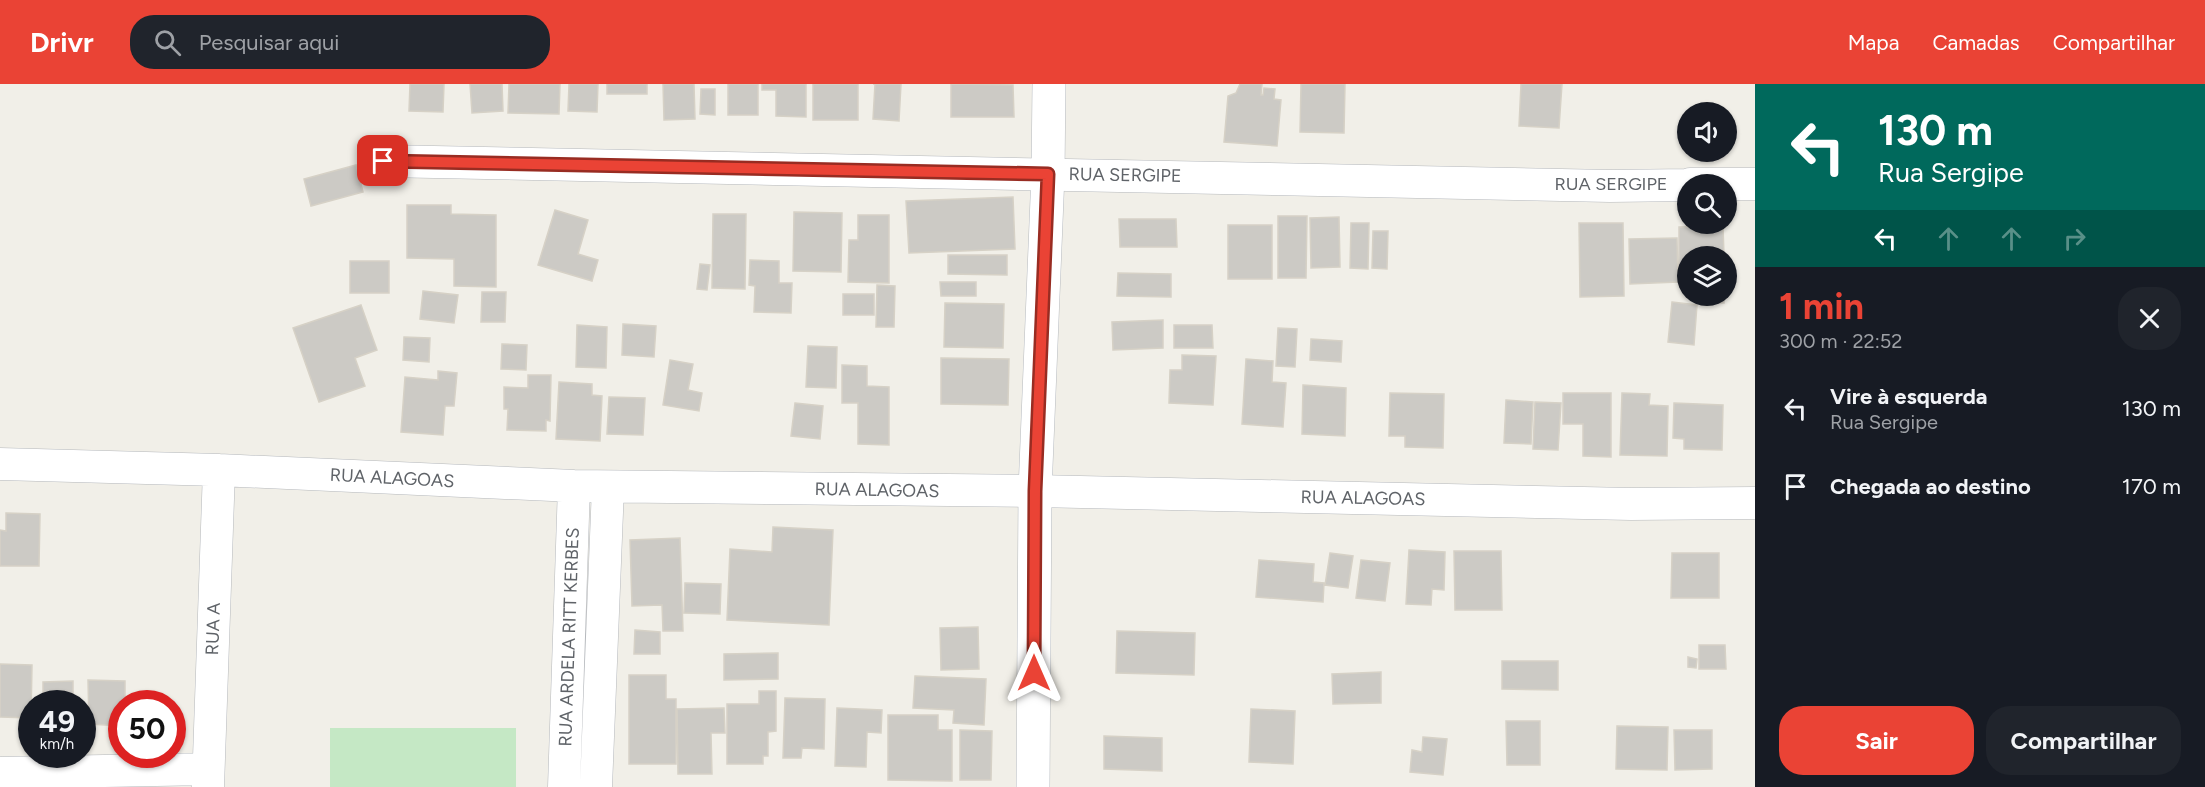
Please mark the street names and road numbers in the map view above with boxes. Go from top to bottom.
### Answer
street label: RUA SERGIPE [1068,163,1182,187]
street label: RUA SERGIPE [1555,173,1667,195]
street label: RUA ALAGOAS [329,464,455,492]
street label: RUA ALAGOAS [814,478,940,502]
street label: RUA ALAGOAS [1300,486,1426,510]
street label: RUA ARDELA RITT KERBES [554,527,584,747]
street label: RUA A [201,602,225,656]

